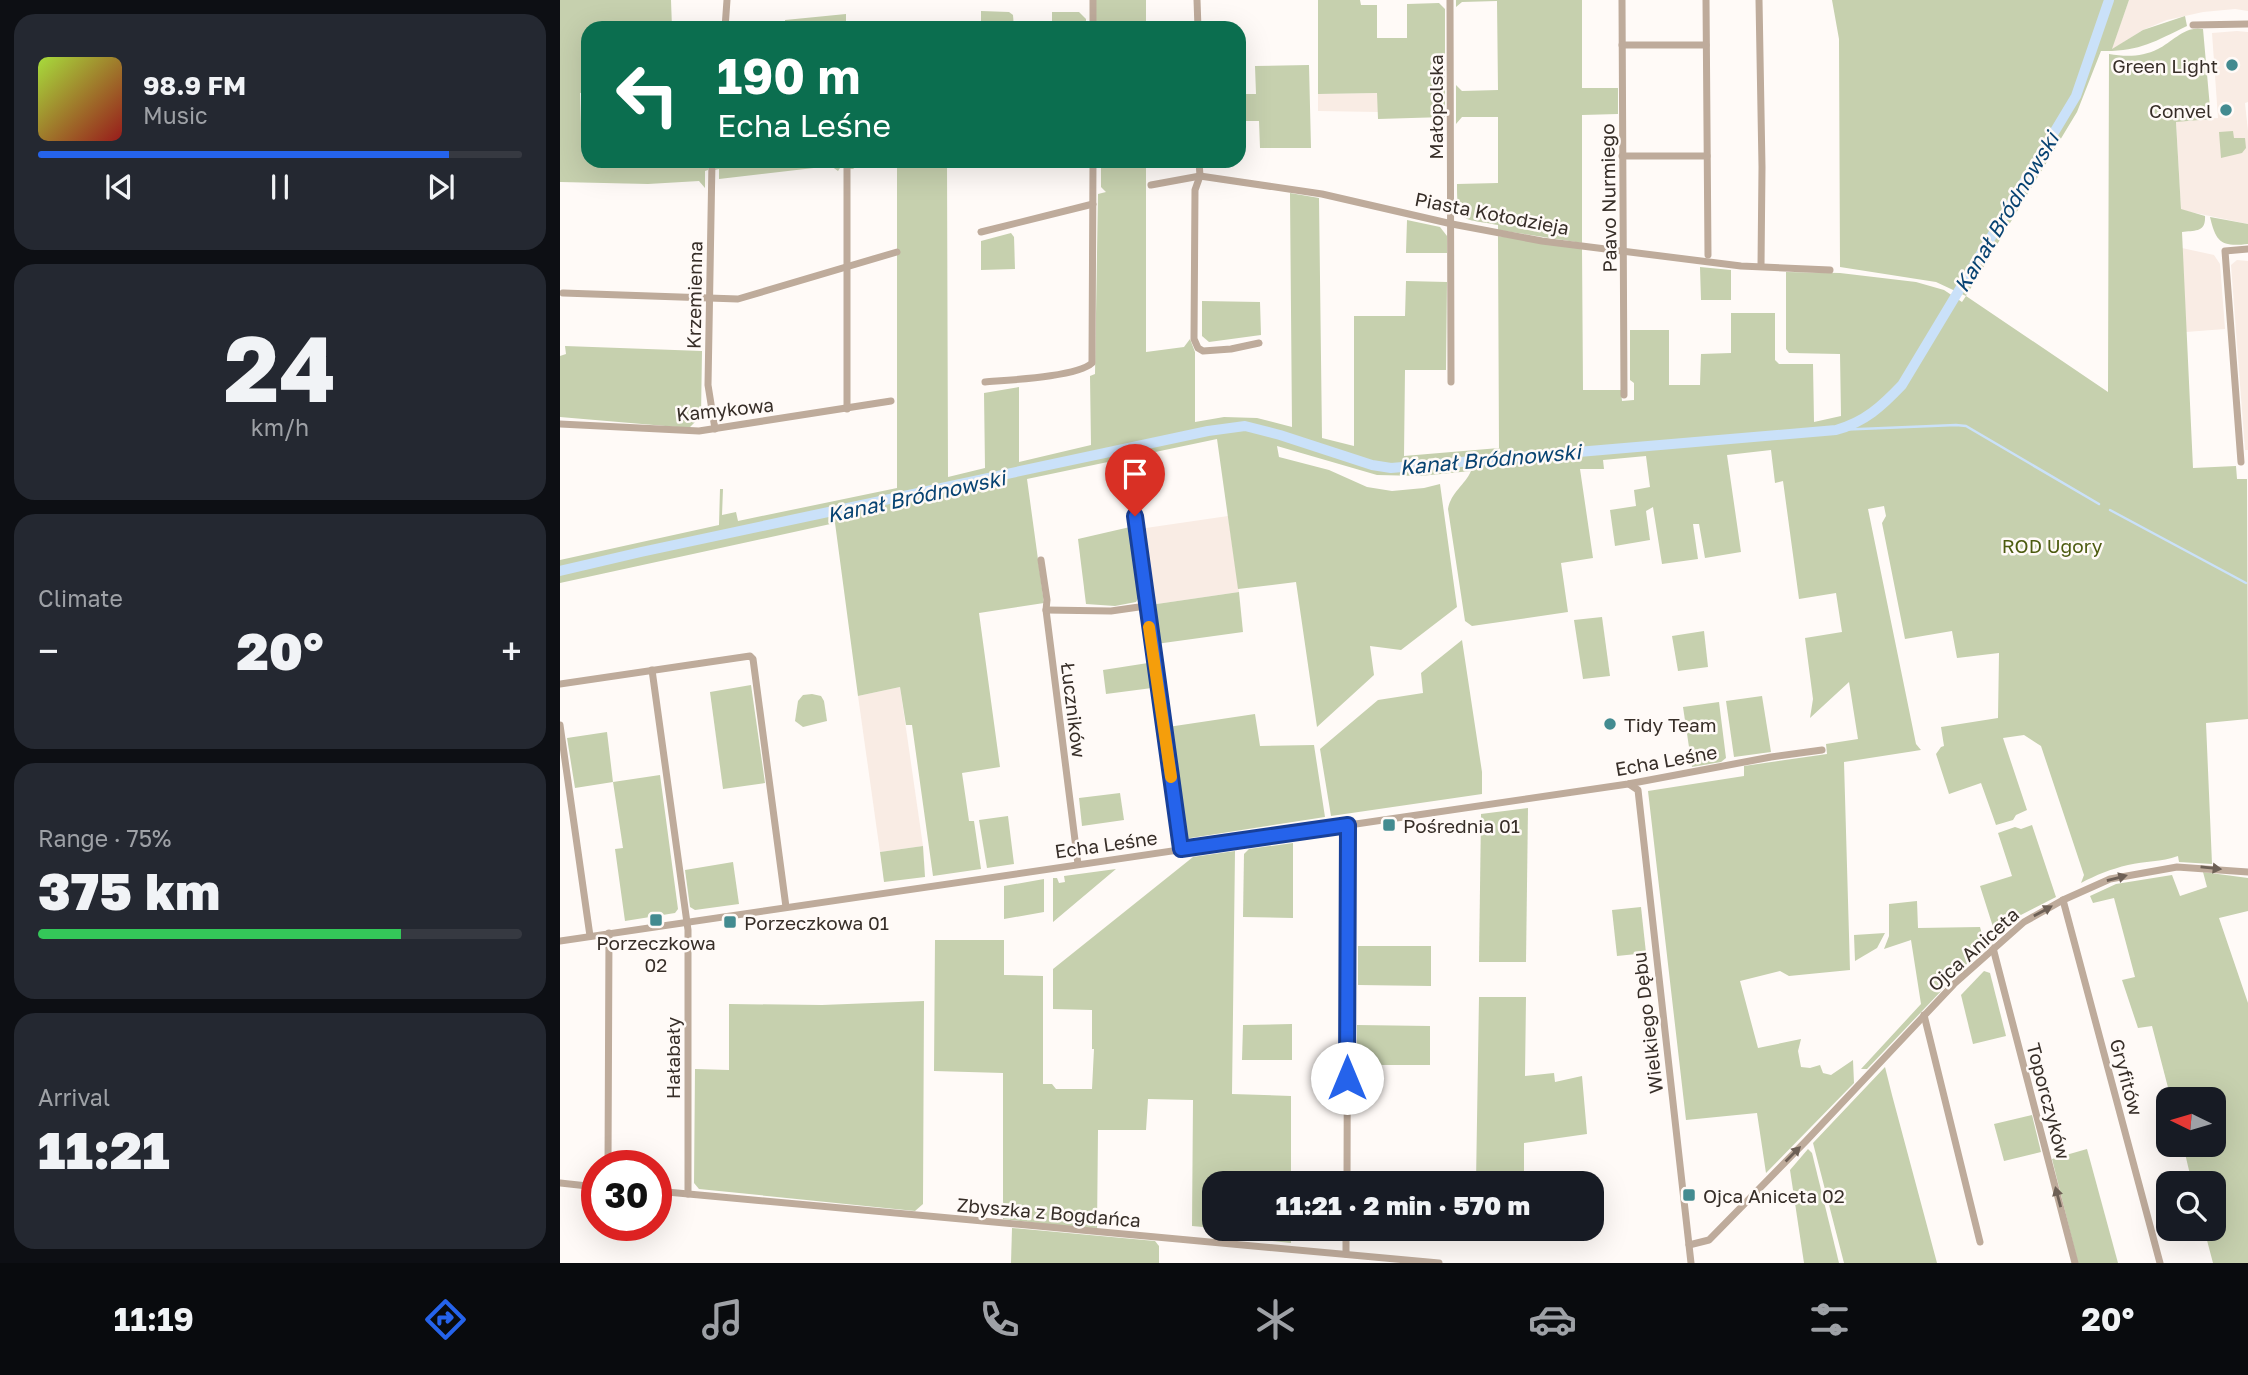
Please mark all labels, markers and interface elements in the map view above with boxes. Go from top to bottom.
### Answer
text: 190 m [717,46,860,105]
icon: left [602,49,693,140]
street label: Małopolska [1424,54,1447,160]
place label: Green Light [2112,54,2218,77]
marker: Green Light [2224,57,2240,73]
text: 98.9 FM [143,70,246,101]
place label: Convel [2149,99,2212,122]
text: Music [143,101,208,129]
marker: Convel [2218,102,2234,118]
text: Echa Leśne [717,106,891,144]
street label: Paavo Nurmiego [1595,123,1621,273]
water label: Kanał Bródnowski [1948,125,2065,297]
icon: previous [100,168,138,206]
icon: pause [261,168,299,206]
icon: next [422,168,460,206]
street label: Piasta Kołodzieja [1413,187,1571,239]
street label: Krzemienna [682,241,706,349]
text: 24 [224,313,336,422]
street label: Kamykowa [675,392,775,426]
text: km/h [251,413,309,441]
water label: Kanał Bródnowski [1398,438,1584,480]
pin [1105,444,1165,516]
icon: arrive [1116,455,1154,493]
water label: Kanał Bródnowski [824,464,1010,528]
park label: ROD Ugory [2002,534,2103,557]
text: Climate [38,584,123,612]
text: 20° [237,619,323,681]
text: − [38,628,59,673]
text: + [501,628,522,673]
street label: Łuczników [1057,661,1091,759]
place label: Tidy Team [1624,713,1717,736]
marker: Tidy Team [1602,716,1618,732]
street label: Echa Leśne [1613,740,1719,780]
place label: Pośrednia 01 [1403,814,1520,837]
marker: Pośrednia 01 [1381,817,1397,833]
text: Range · 75% [38,824,171,852]
street label: Echa Leśne [1053,825,1159,863]
text: 375 km [38,859,220,921]
one-way arrow [2200,863,2222,874]
one-way arrow [2106,872,2128,883]
street label: Ojca Aniceta [1923,902,2023,996]
one-way arrow [2034,905,2054,917]
place label: Porzeczkowa 01 [744,911,889,934]
marker: Porzeczkowa 02 [648,912,664,928]
marker: Porzeczkowa 01 [722,914,738,930]
place label: Porzeczkowa 02 [596,931,716,976]
street label: Wielkiego Dębu [1627,951,1667,1095]
street label: Hałabały [661,1017,684,1099]
street label: Gryfitów [2106,1036,2148,1118]
street label: Toporczyków [2022,1040,2076,1162]
position arrow [1310,1041,1384,1115]
text: Arrival [38,1083,110,1111]
north arrow [2156,1087,2226,1157]
map controls [2156,1087,2226,1241]
text: 11:21 [38,1118,170,1180]
one-way arrow [1785,1146,1801,1163]
speed limit sign: 30 [581,1150,672,1241]
button: search [2156,1171,2226,1241]
place label: Ojca Aniceta 02 [1703,1184,1845,1207]
one-way arrow [2052,1186,2063,1208]
marker: Ojca Aniceta 02 [1681,1187,1697,1203]
text: 11:21 · 2 min · 570 m [1276,1190,1530,1221]
street label: Zbyszka z Bogdańca [956,1192,1142,1232]
icon: directions [421,1295,470,1344]
icon: music [698,1295,747,1344]
icon: phone [975,1295,1024,1344]
icon: climate [1251,1295,1300,1344]
icon: car [1528,1295,1577,1344]
icon: filters [1805,1295,1854,1344]
text: 11:19 [114,1300,194,1338]
text: 20° [2081,1300,2134,1338]

